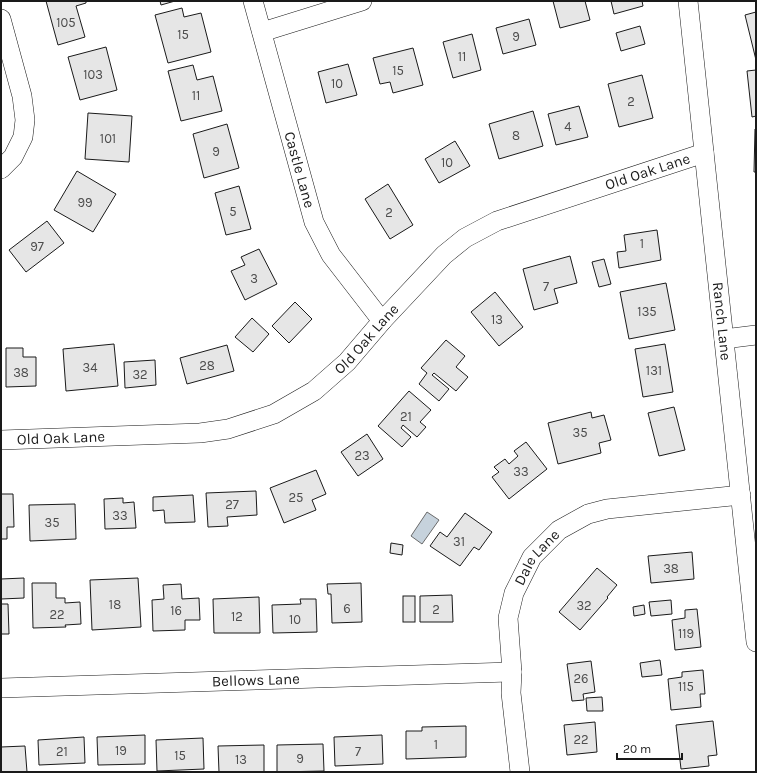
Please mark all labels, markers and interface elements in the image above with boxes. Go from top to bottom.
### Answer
house number: 105 [56,15,76,30]
house number: 15 [177,27,189,42]
house number: 9 [512,29,520,44]
house number: 11 [458,49,466,64]
house number: 15 [392,63,404,78]
house number: 103 [83,67,103,82]
house number: 10 [331,76,343,91]
house number: 11 [192,88,200,103]
house number: 2 [627,94,635,109]
house number: 4 [564,119,572,134]
house number: 8 [512,128,520,143]
street label: Castle Lane [280,129,319,210]
house number: 101 [100,131,116,146]
house number: 9 [212,144,220,159]
street label: Old Oak Lane [603,149,692,194]
house number: 10 [441,155,453,170]
house number: 99 [77,195,93,210]
house number: 5 [229,204,237,219]
house number: 2 [385,205,393,220]
house number: 1 [640,236,644,251]
house number: 97 [30,239,44,254]
house number: 3 [250,271,258,286]
house number: 7 [543,279,549,294]
street label: Ranch Lane [709,281,735,361]
street label: Old Oak Lane [331,300,403,378]
house number: 135 [637,304,657,319]
house number: 13 [491,312,503,327]
house number: 28 [199,358,215,373]
house number: 34 [83,360,97,375]
house number: 131 [646,363,662,378]
house number: 38 [13,365,29,380]
house number: 32 [132,367,148,382]
house number: 21 [400,409,412,424]
house number: 35 [572,425,588,440]
street label: Old Oak Lane [16,427,105,448]
house number: 23 [354,448,370,463]
house number: 33 [513,464,529,479]
house number: 25 [289,490,303,505]
house number: 27 [225,497,239,512]
house number: 33 [112,508,128,523]
house number: 35 [44,515,60,530]
street label: Dale Lane [510,526,563,588]
house number: 31 [453,534,465,549]
house number: 38 [663,561,679,576]
house number: 18 [109,597,121,612]
house number: 32 [576,598,592,613]
house number: 6 [343,601,351,616]
house number: 2 [432,602,440,617]
house number: 16 [170,603,182,618]
house number: 22 [49,607,65,622]
house number: 12 [231,609,243,624]
house number: 10 [289,612,301,627]
house number: 119 [678,626,694,641]
street label: Bellows Lane [212,670,300,690]
house number: 26 [574,671,588,686]
house number: 115 [678,679,694,694]
house number: 22 [573,732,589,747]
scale bar [617,735,682,761]
house number: 1 [434,737,438,752]
text: 20 m [623,742,651,756]
house number: 19 [115,743,127,758]
house number: 21 [56,744,68,759]
house number: 7 [355,744,361,759]
house number: 15 [174,748,186,763]
house number: 9 [296,751,304,766]
house number: 13 [235,752,247,767]

